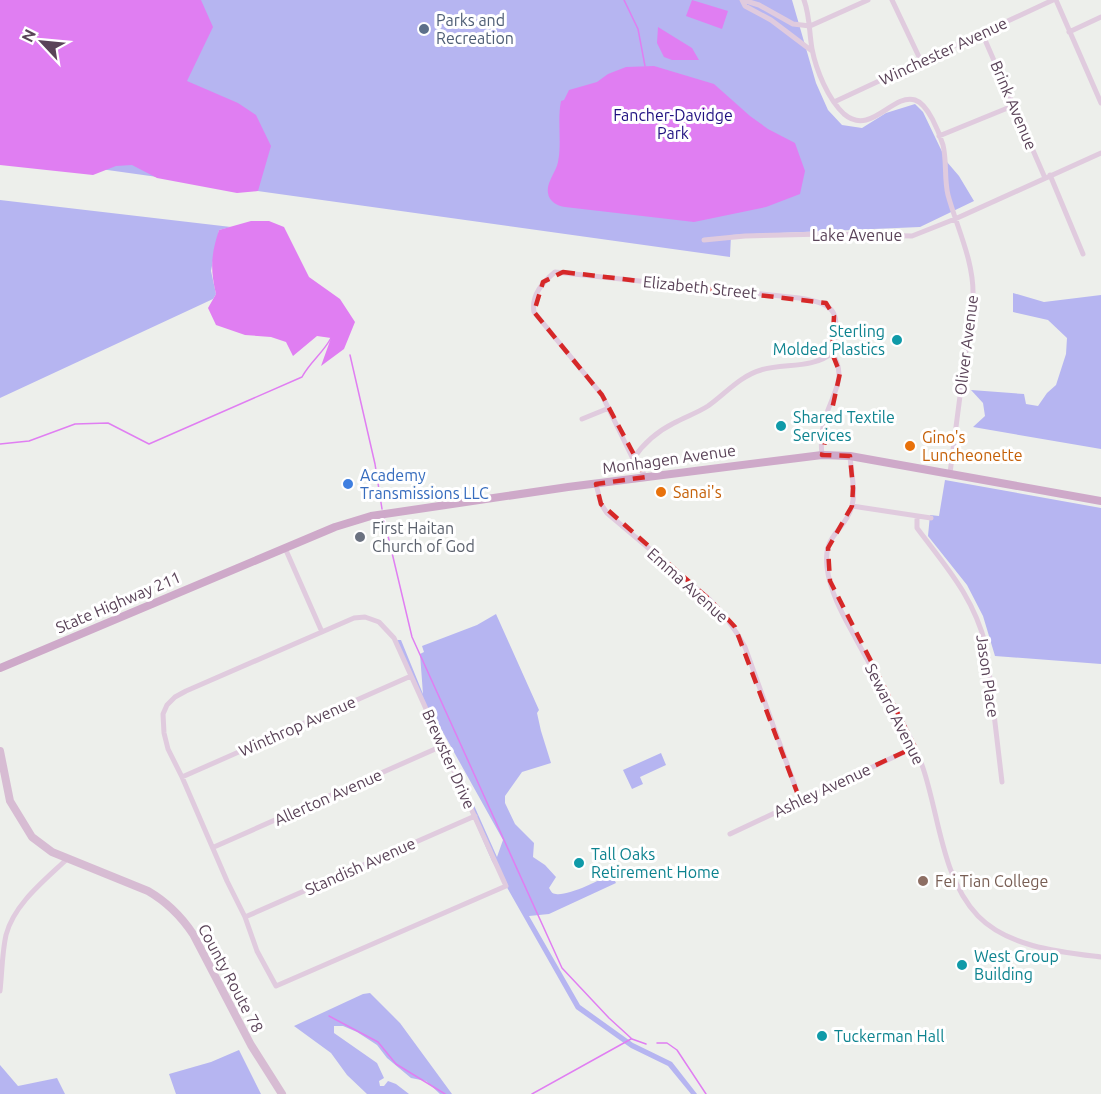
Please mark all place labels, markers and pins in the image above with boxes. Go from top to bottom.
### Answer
place label: Parks and Recreation [436,11,514,47]
marker: Parks and Recreation [417,22,431,36]
place label: Sterling Molded Plastics [773,322,885,358]
marker: Sterling Molded Plastics [890,333,904,347]
place label: Shared Textile Services [793,408,895,444]
marker: Shared Textile Services [774,419,788,433]
place label: Gino's Luncheonette [922,428,1023,464]
marker: Gino's Luncheonette [903,439,917,453]
place label: Academy Transmissions LLC [360,466,489,502]
marker: Academy Transmissions LLC [341,477,355,491]
place label: Sanai's [673,483,722,501]
marker: Sanai's [654,485,668,499]
place label: First Haitan Church of God [372,519,475,555]
marker: First Haitan Church of God [353,530,367,544]
place label: Tall Oaks Retirement Home [591,845,720,881]
marker: Tall Oaks Retirement Home [572,856,586,870]
place label: Fei Tian College [935,872,1048,890]
marker: Fei Tian College [916,874,930,888]
place label: West Group Building [974,947,1059,983]
marker: West Group Building [955,958,969,972]
place label: Tuckerman Hall [834,1027,944,1045]
marker: Tuckerman Hall [815,1029,829,1043]

